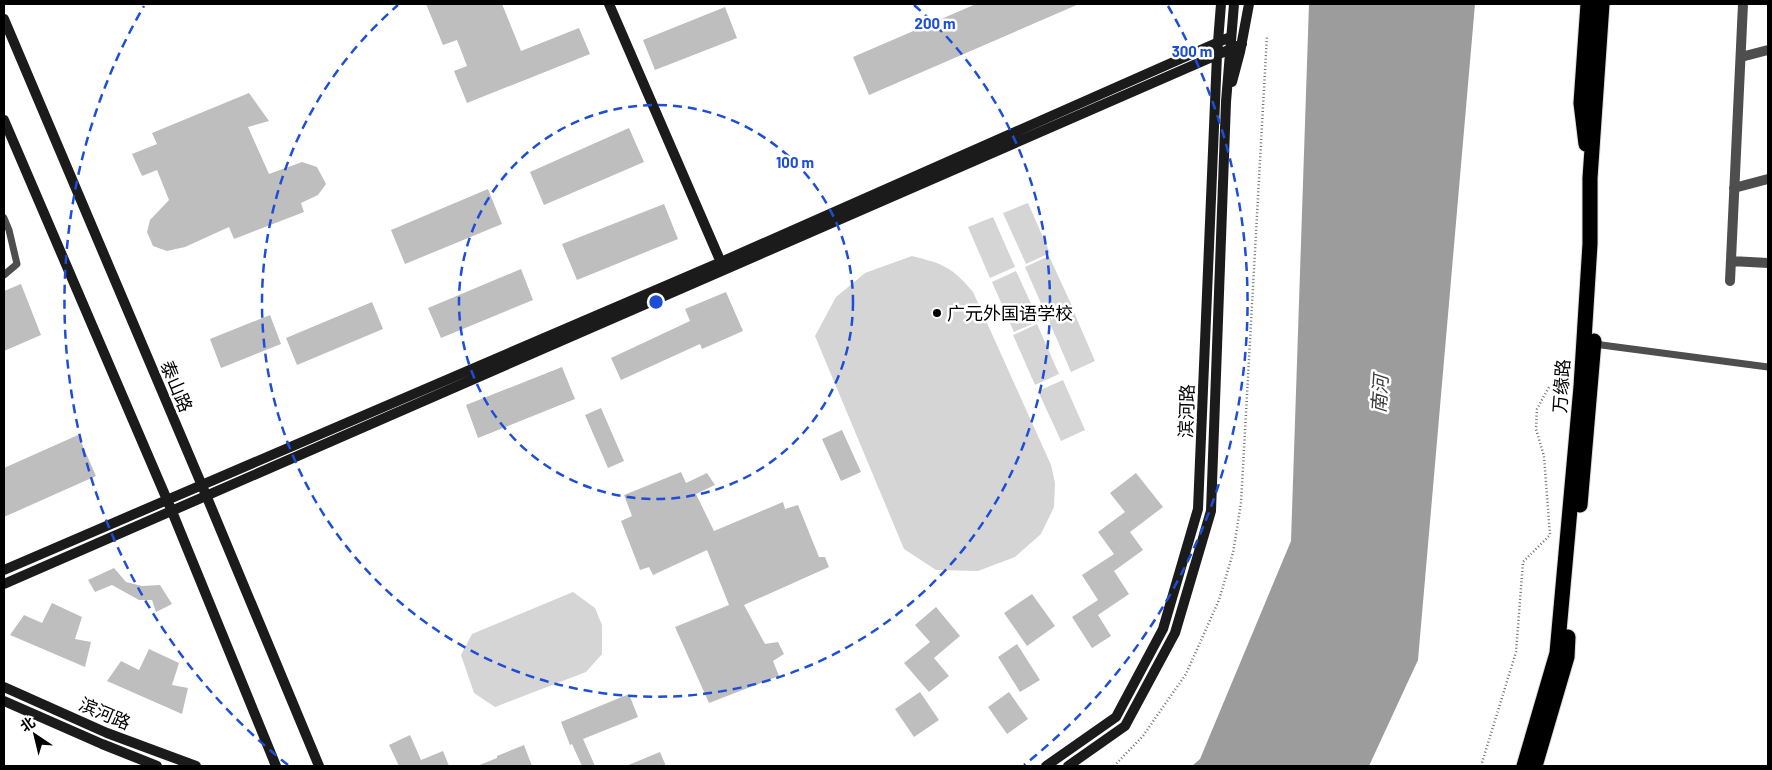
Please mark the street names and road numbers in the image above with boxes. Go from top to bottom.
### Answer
street label: 泰山路 [156,357,198,415]
street label: 万缘路 [1548,358,1574,414]
street label: 滨河路 [1174,384,1198,438]
street label: 滨河路 [76,692,134,734]

